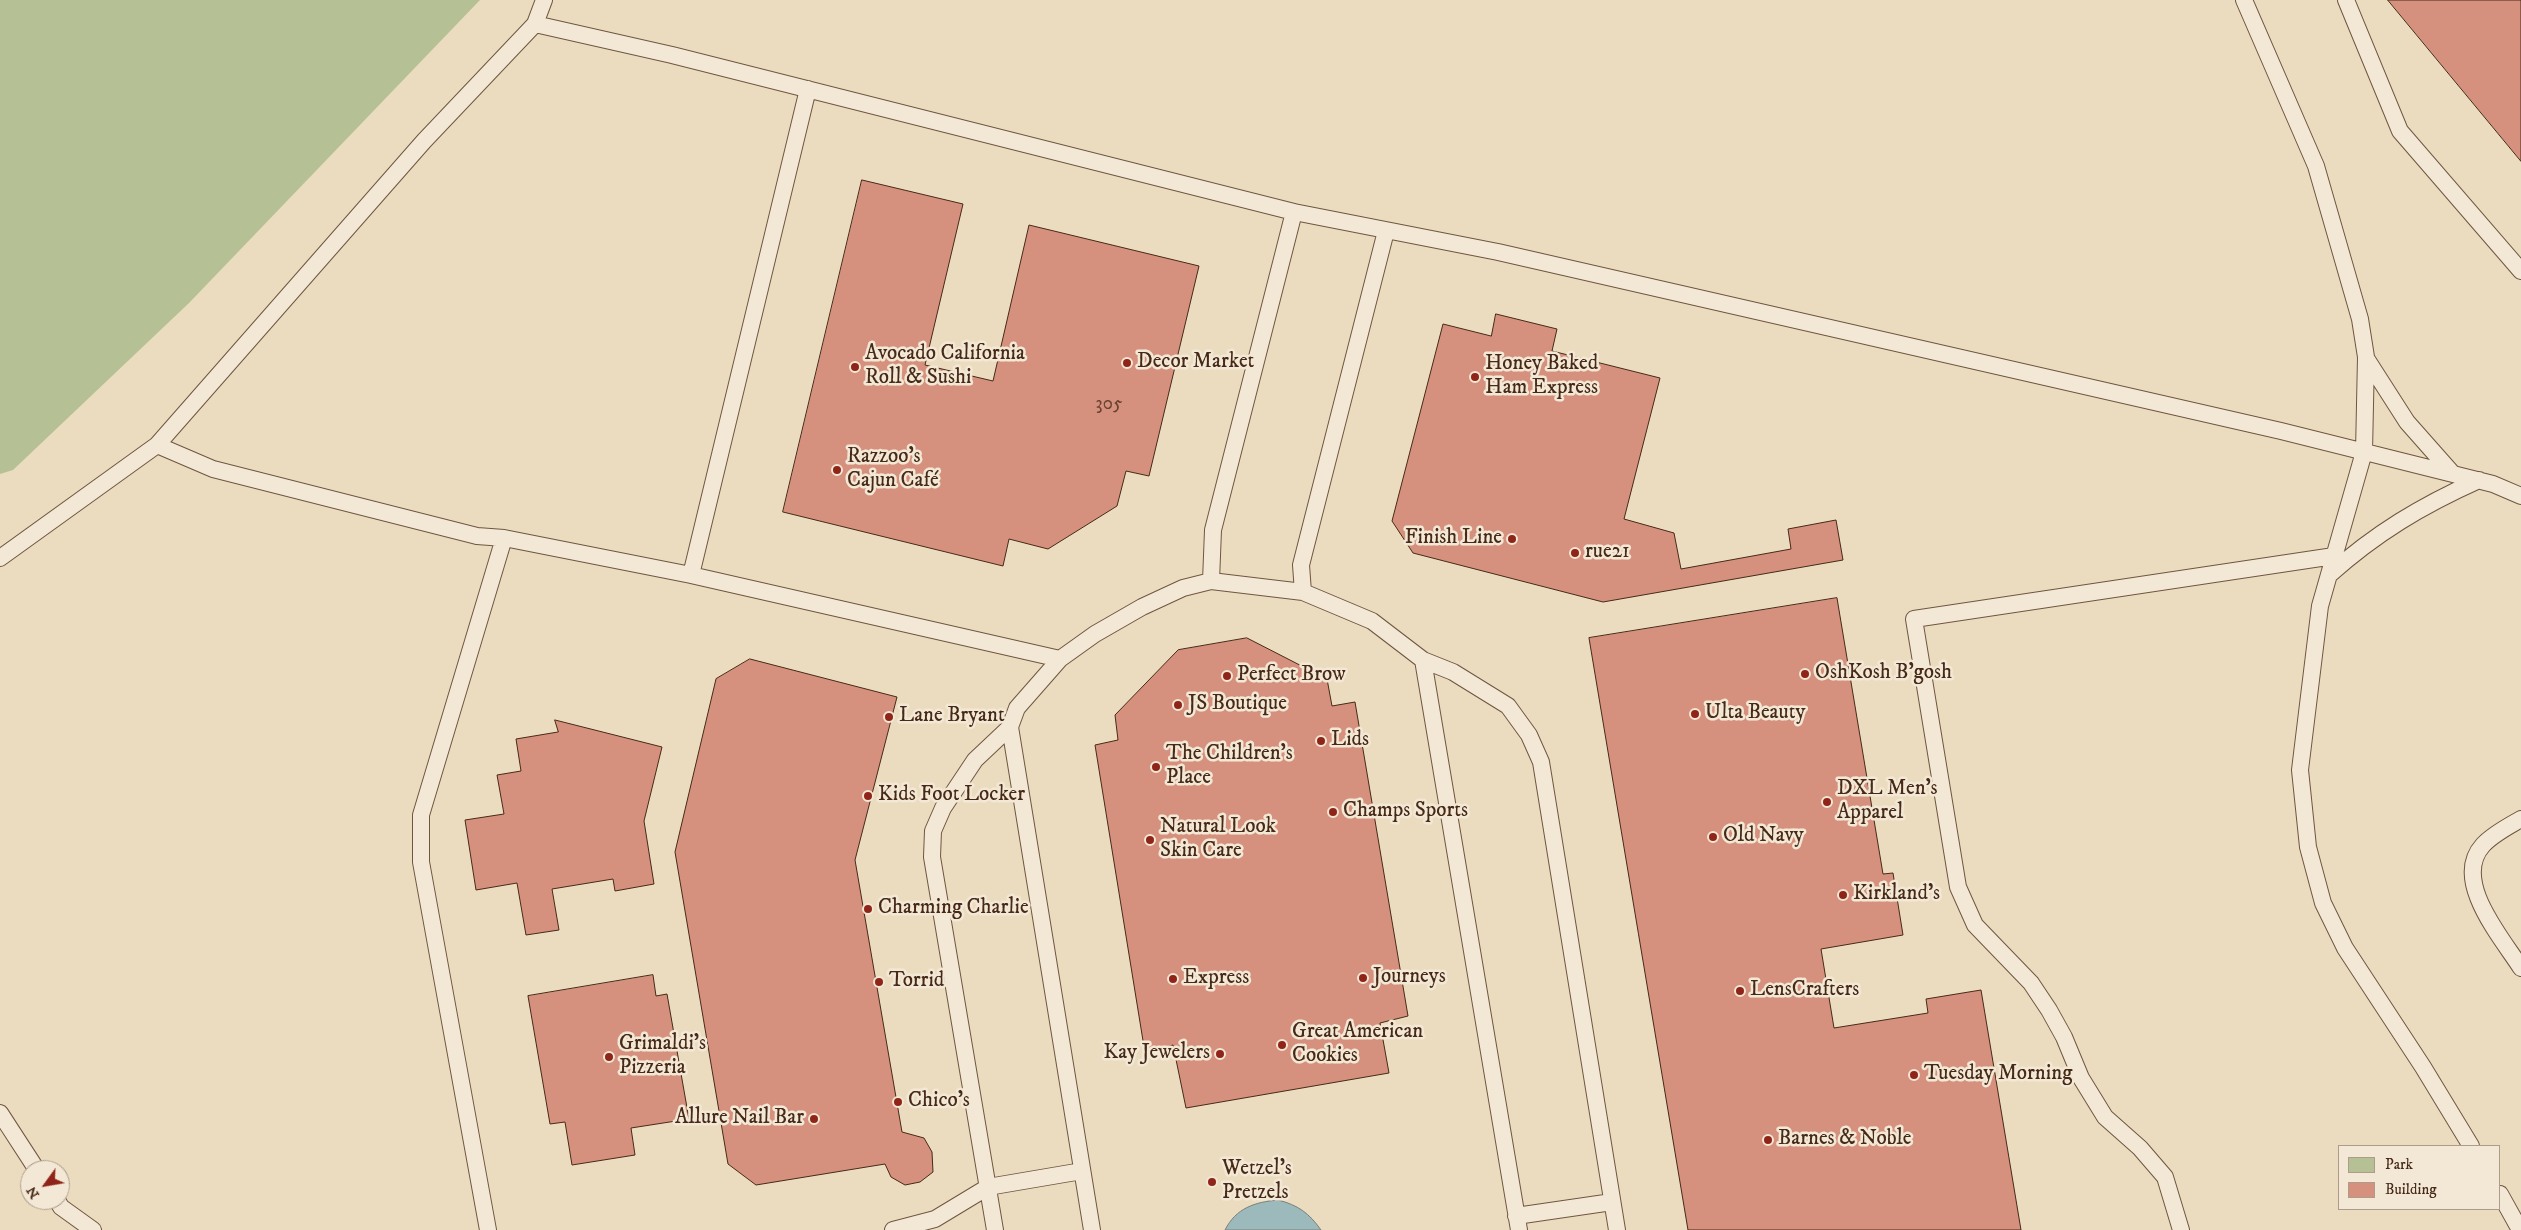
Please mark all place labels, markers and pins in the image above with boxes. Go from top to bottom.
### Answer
place label: Avocado California Roll & Sushi [865,342,1025,392]
place label: Decor Market [1137,350,1254,376]
place label: Honey Baked Ham Express [1485,352,1598,402]
marker: Decor Market [1121,357,1133,369]
marker: Avocado California Roll & Sushi [849,361,861,373]
marker: Honey Baked Ham Express [1469,371,1481,383]
place label: Razzoo’s Cajun Café [847,445,939,495]
marker: Razzoo’s Cajun Café [831,464,843,476]
place label: Finish Line [1405,526,1502,552]
marker: Finish Line [1506,533,1518,545]
place label: rue21 [1585,540,1630,566]
marker: rue21 [1569,547,1581,559]
place label: OshKosh B'gosh [1815,661,1952,687]
place label: Perfect Brow [1237,663,1346,689]
marker: OshKosh B'gosh [1799,668,1811,680]
marker: Perfect Brow [1221,670,1233,682]
place label: JS Boutique [1188,692,1287,718]
marker: JS Boutique [1172,699,1184,711]
place label: Ulta Beauty [1705,701,1805,727]
place label: Lane Bryant [899,704,1005,730]
marker: Ulta Beauty [1689,708,1701,720]
marker: Lane Bryant [883,711,895,723]
place label: Lids [1331,728,1369,754]
marker: Lids [1315,735,1327,747]
place label: The Children's Place [1166,742,1293,792]
marker: The Children's Place [1150,761,1162,773]
place label: DXL Men's Apparel [1837,777,1938,827]
place label: Kids Foot Locker [878,783,1025,809]
marker: Kids Foot Locker [862,790,874,802]
marker: DXL Men's Apparel [1821,796,1833,808]
place label: Champs Sports [1343,799,1468,825]
marker: Champs Sports [1327,806,1339,818]
place label: Natural Look Skin Care [1160,815,1276,865]
place label: Old Navy [1723,824,1804,850]
marker: Old Navy [1707,831,1719,843]
marker: Natural Look Skin Care [1144,834,1156,846]
place label: Kirkland's [1853,882,1940,908]
marker: Kirkland's [1837,889,1849,901]
place label: Charming Charlie [878,896,1029,922]
marker: Charming Charlie [862,903,874,915]
place label: Journeys [1373,965,1446,991]
place label: Express [1183,966,1249,992]
place label: Torrid [889,969,944,995]
marker: Journeys [1357,972,1369,984]
marker: Express [1167,973,1179,985]
marker: Torrid [873,976,885,988]
place label: LensCrafters [1750,978,1859,1004]
marker: LensCrafters [1734,985,1746,997]
place label: Great American Cookies [1292,1020,1423,1070]
place label: Grimaldi's Pizzeria [619,1032,706,1082]
marker: Great American Cookies [1276,1039,1288,1051]
place label: Kay Jewelers [1103,1041,1210,1067]
marker: Kay Jewelers [1214,1048,1226,1060]
marker: Grimaldi's Pizzeria [603,1051,615,1063]
place label: Tuesday Morning [1924,1062,2072,1088]
marker: Tuesday Morning [1908,1069,1920,1081]
place label: Chico's [908,1089,970,1115]
marker: Chico's [892,1096,904,1108]
place label: Allure Nail Bar [675,1106,804,1132]
marker: Allure Nail Bar [808,1113,820,1125]
place label: Barnes & Noble [1778,1127,1911,1153]
marker: Barnes & Noble [1762,1134,1774,1146]
place label: Wetzel’s Pretzels [1222,1157,1292,1207]
marker: Wetzel’s Pretzels [1206,1176,1218,1188]

